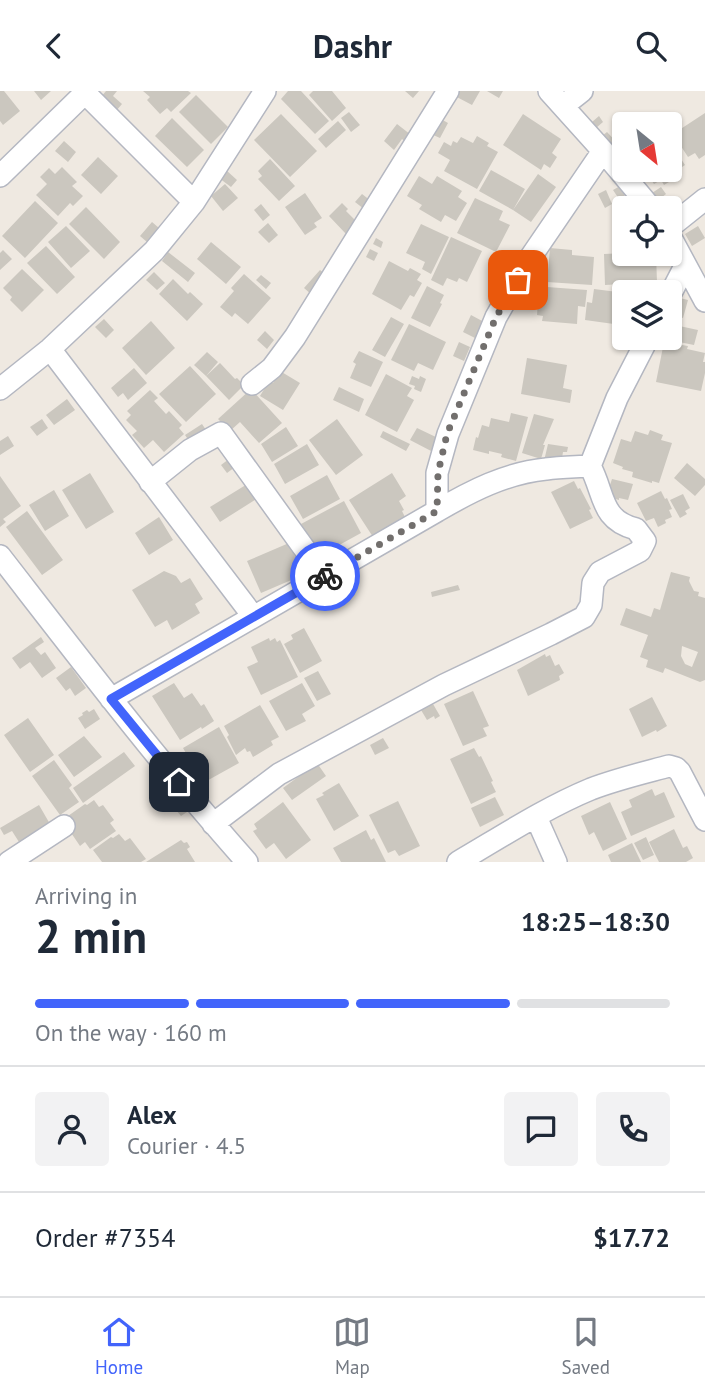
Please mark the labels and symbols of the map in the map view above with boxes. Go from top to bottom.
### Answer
north arrow [612,112,682,182]
pin [488,250,548,310]
courier [290,541,360,611]
pin [149,752,209,812]

